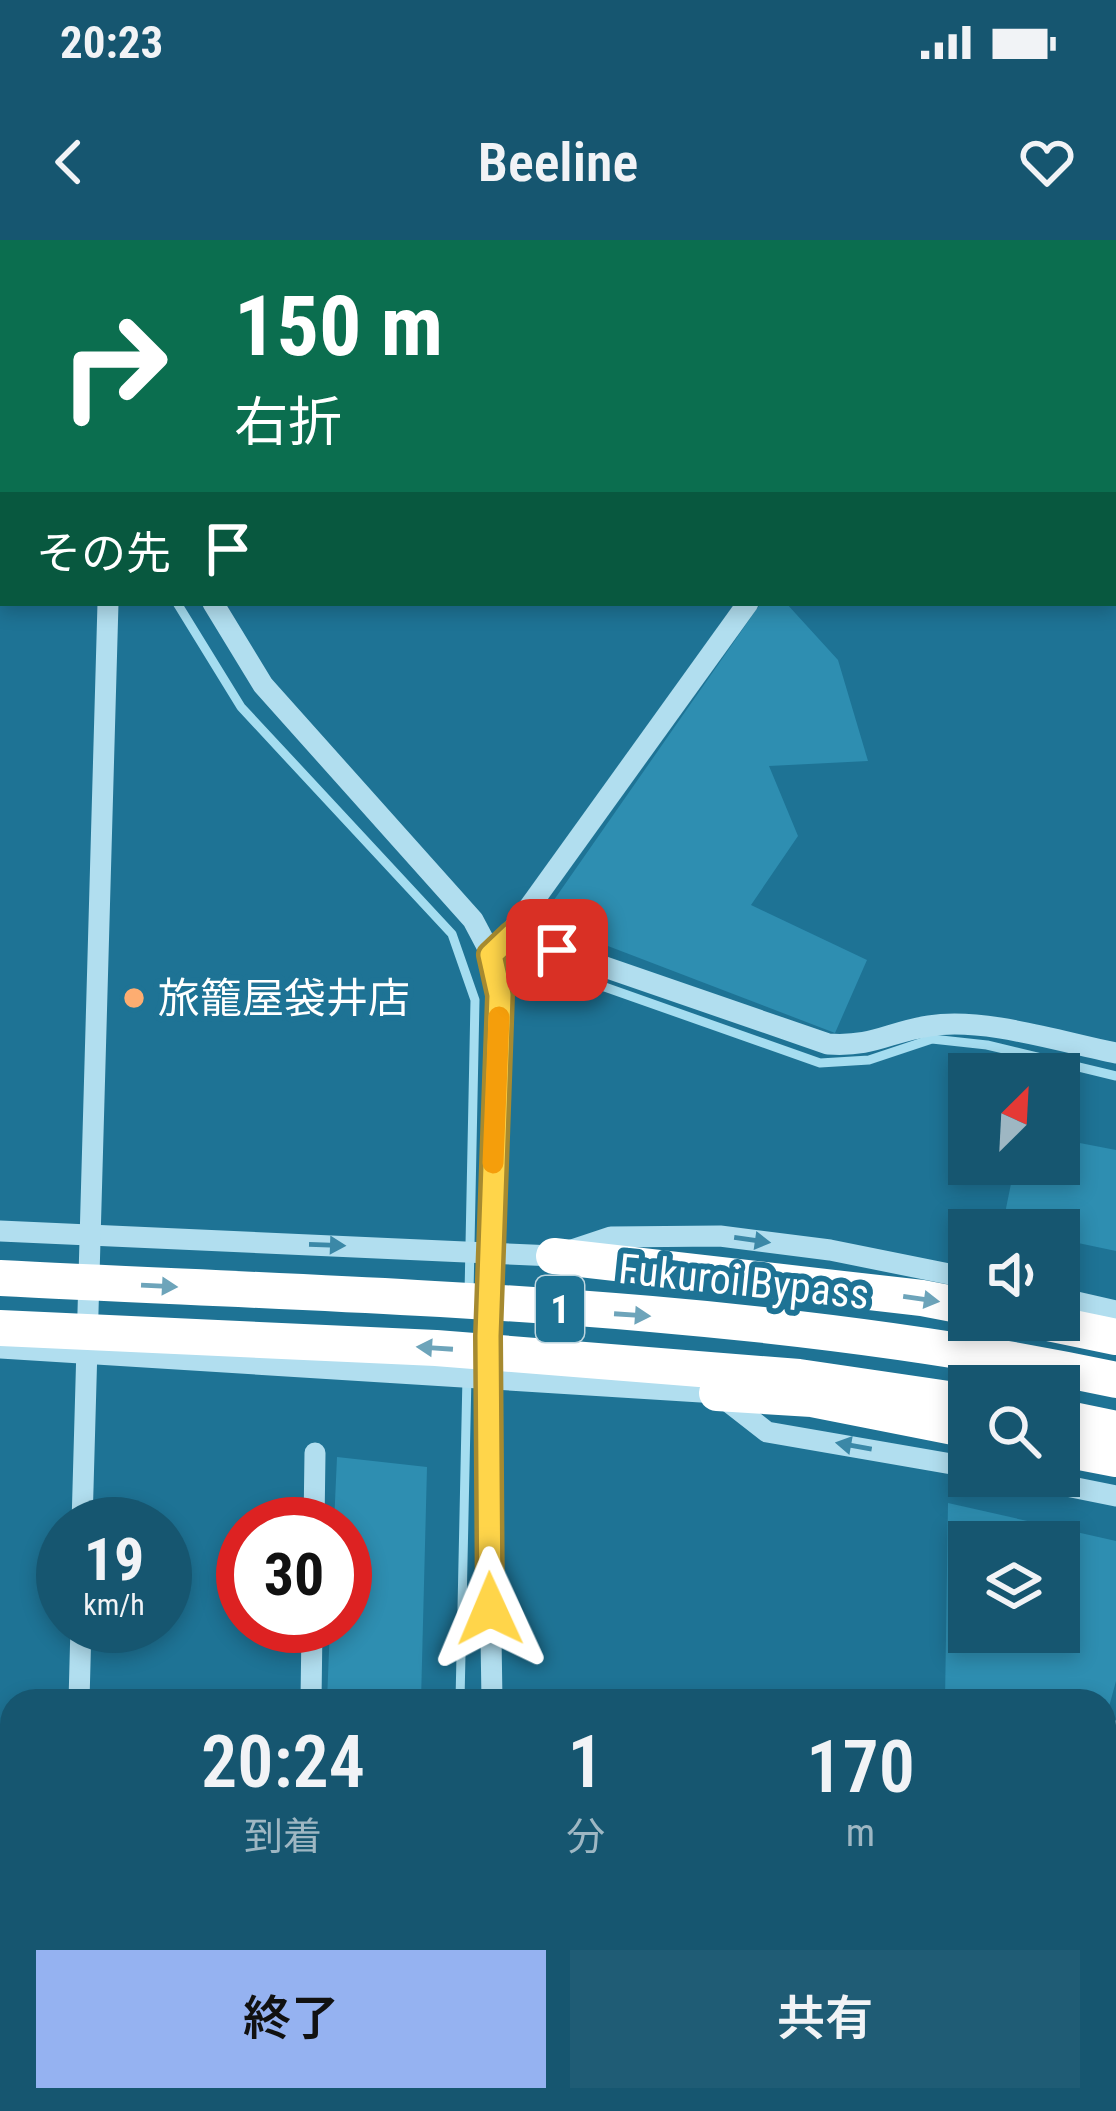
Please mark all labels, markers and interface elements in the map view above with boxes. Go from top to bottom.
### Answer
text: 20:23 [60,16,163,69]
icon: back [36,129,102,195]
icon: heart [1014,129,1080,195]
text: Beeline [478,131,638,194]
text: 150 m [234,277,443,376]
icon: right [36,288,192,444]
text: 右折 [234,391,342,454]
icon: arrive [195,516,261,582]
text: その先 [36,527,171,580]
pin [506,899,608,1001]
icon: arrive [524,917,590,983]
place label: 旅籠屋袋井店 [158,974,410,1023]
marker: 旅籠屋袋井店 [121,985,147,1011]
north arrow [948,1053,1080,1185]
map controls [948,1053,1080,1653]
button: sound [948,1209,1080,1341]
one-way arrow [734,1231,771,1250]
one-way arrow [309,1236,347,1255]
street label: Fukuroi Bypass [616,1244,872,1319]
road number: 1 [536,1276,584,1342]
one-way arrow [141,1277,179,1296]
one-way arrow [902,1290,940,1309]
one-way arrow [614,1305,651,1324]
one-way arrow [415,1338,453,1357]
button: search [948,1365,1080,1497]
one-way arrow [834,1437,872,1455]
speed limit sign: 30 [216,1497,372,1653]
button: layers [948,1521,1080,1653]
text: 19 [84,1524,144,1595]
position arrow [427,1546,553,1672]
text: km/h [83,1587,145,1622]
text: 20:24 [201,1720,365,1805]
text: 1 [567,1720,604,1805]
text: 170 [806,1725,915,1810]
text: m [846,1810,875,1856]
text: 到着 [244,1814,322,1860]
text: 分 [566,1814,605,1860]
button: 終了 [36,1950,546,2088]
button: 共有 [570,1950,1080,2088]

